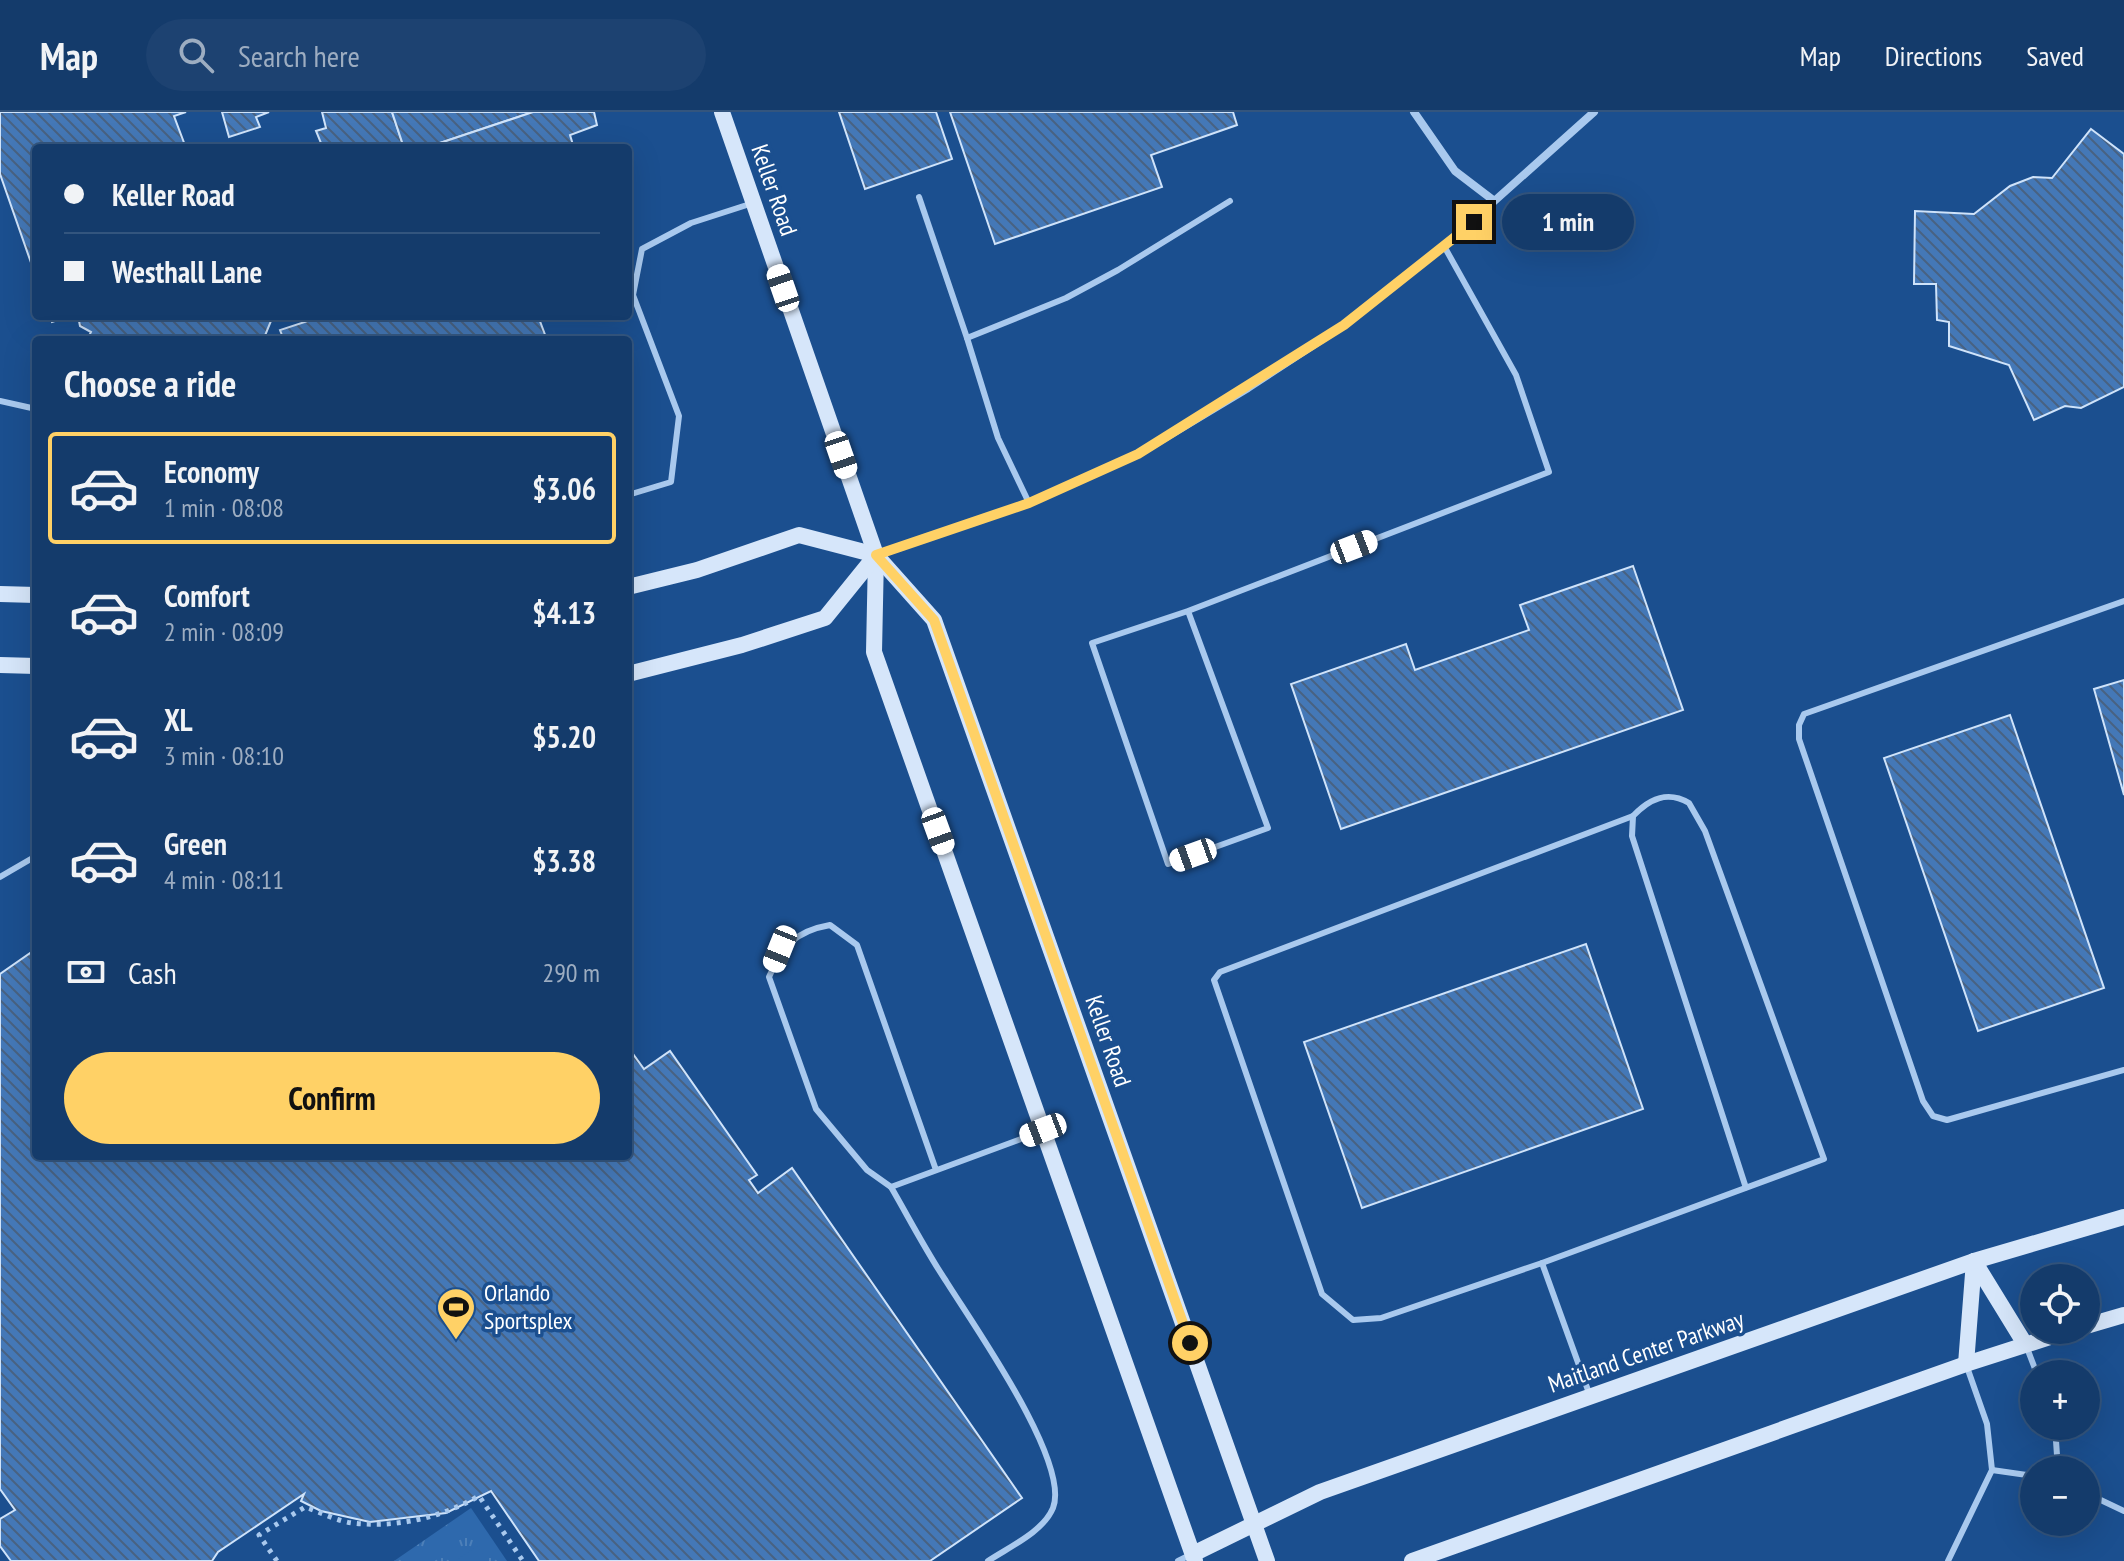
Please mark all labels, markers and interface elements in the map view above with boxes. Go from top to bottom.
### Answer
search box [146,19,706,91]
text: Map [40,31,98,80]
icon: search [174,33,218,77]
text: Search here [238,36,360,75]
text: Map [1800,37,1841,74]
text: Directions [1885,37,1982,74]
text: Saved [2026,37,2084,74]
street label: Keller Road [744,140,805,240]
text: Keller Road [112,175,235,214]
callout: 1 min [1502,194,1634,250]
route end [1456,204,1492,240]
text: 1 min [1542,205,1594,238]
text: Westhall Lane [112,252,262,291]
car [764,261,802,315]
text: Choose a ride [64,360,236,407]
car [822,428,860,482]
icon: car [68,452,140,524]
text: Economy [164,452,259,491]
text: $3.06 [532,469,596,508]
text: 1 min · 08:08 [164,491,284,524]
car [1327,527,1381,567]
icon: car [68,576,140,648]
text: Comfort [164,576,250,615]
text: $4.13 [532,593,596,632]
text: 2 min · 08:09 [164,615,284,648]
icon: car [68,700,140,772]
text: XL [164,700,193,739]
text: $5.20 [532,717,596,756]
text: 3 min · 08:10 [164,739,284,772]
car [919,804,957,858]
icon: car [68,824,140,896]
text: Green [164,824,227,863]
car [1166,836,1220,874]
text: $3.38 [532,841,596,880]
text: 4 min · 08:11 [164,863,284,896]
car [760,922,800,976]
icon: cash [64,950,108,994]
text: Cash [128,953,177,992]
text: 290 m [542,956,600,989]
street label: Keller Road [1078,991,1139,1091]
button: Confirm [64,1052,600,1144]
car [1016,1110,1070,1150]
map controls [2020,1264,2100,1536]
button: locate [2020,1264,2100,1344]
place label: Orlando Sportsplex [484,1277,572,1336]
sports icon: Orlando Sportsplex [435,1286,477,1341]
street label: Maitland Center Parkway [1544,1303,1748,1400]
route start [1172,1325,1208,1361]
button: + [2020,1360,2100,1440]
button: − [2020,1456,2100,1536]

